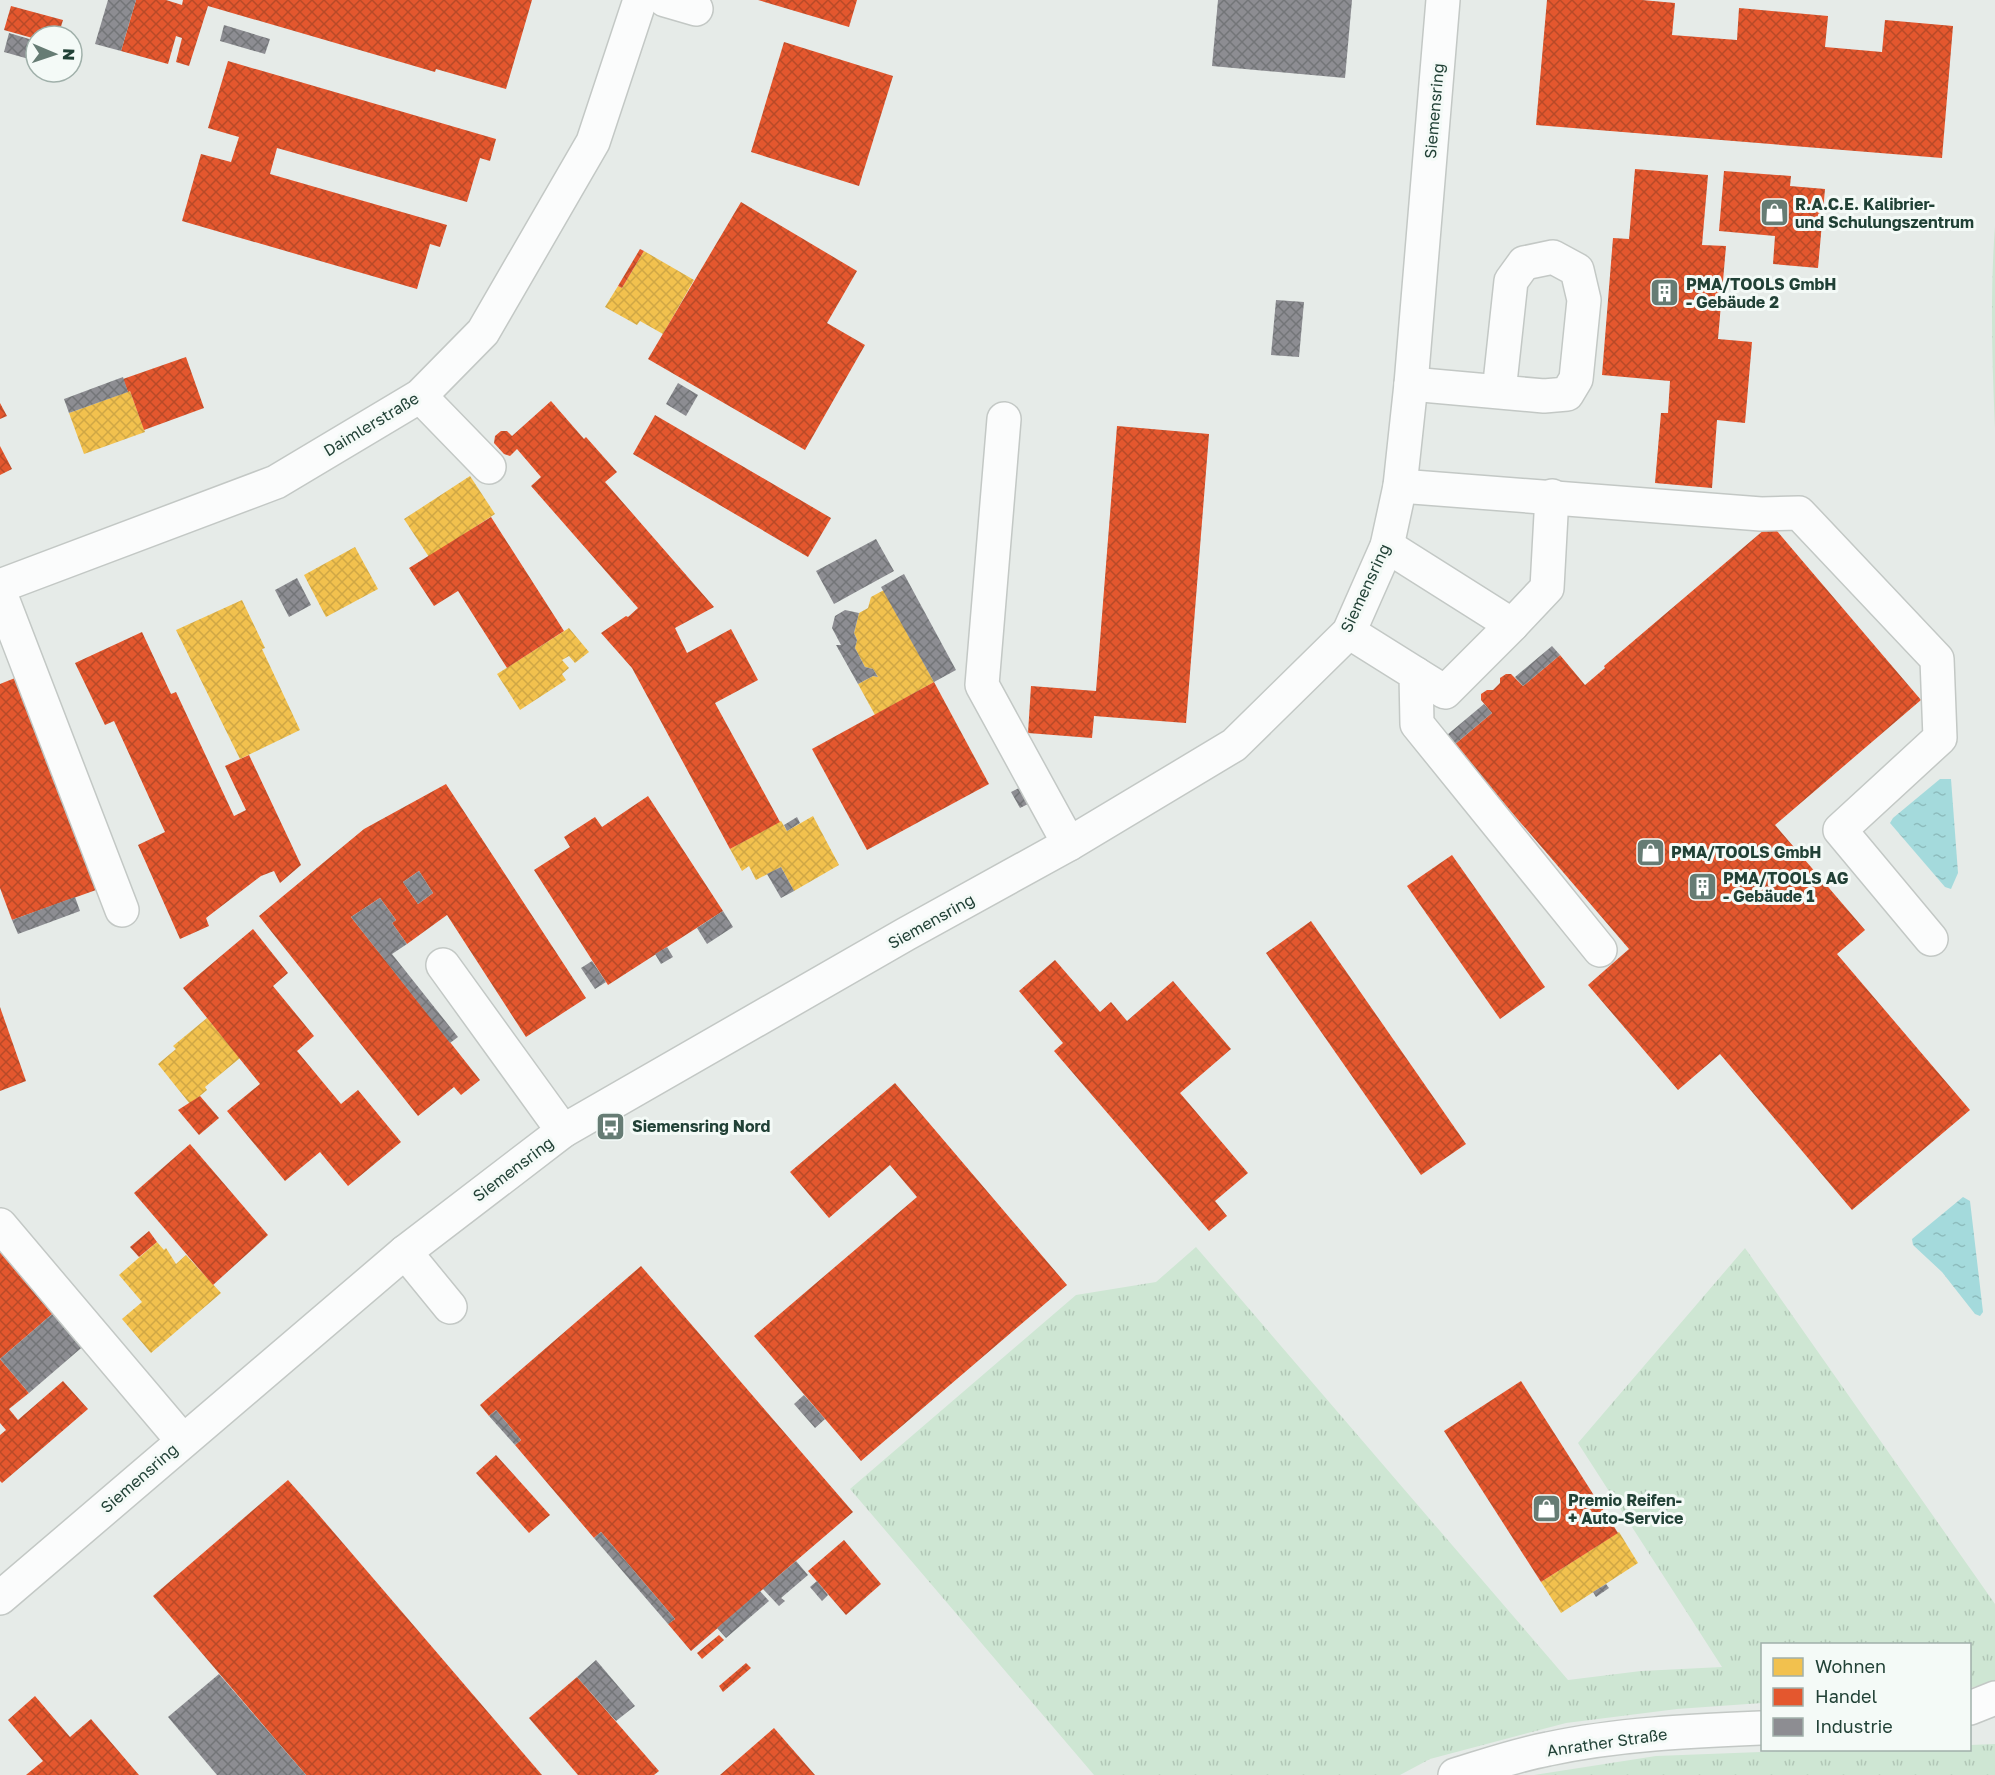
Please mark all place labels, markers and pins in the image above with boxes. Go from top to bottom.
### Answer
place label: R.A.C.E. Kalibrier- und Schulungszentrum [1795,194,1974,232]
shop icon: R.A.C.E. Kalibrier- und Schulungszentrum [1758,197,1790,229]
place label: PMA/TOOLS GmbH - Gebäude 2 [1686,274,1837,312]
building icon: PMA/TOOLS GmbH - Gebäude 2 [1649,277,1681,309]
shop icon: PMA/TOOLS GmbH [1634,836,1666,868]
place label: PMA/TOOLS GmbH [1671,842,1822,862]
place label: PMA/TOOLS AG - Gebäude 1 [1723,868,1849,906]
building icon: PMA/TOOLS AG - Gebäude 1 [1686,871,1718,903]
bus stop icon: Siemensring Nord [595,1110,627,1142]
place label: Siemensring Nord [632,1116,771,1136]
place label: Premio Reifen- + Auto-Service [1568,1490,1683,1528]
shop icon: Premio Reifen- + Auto-Service [1531,1493,1563,1525]

